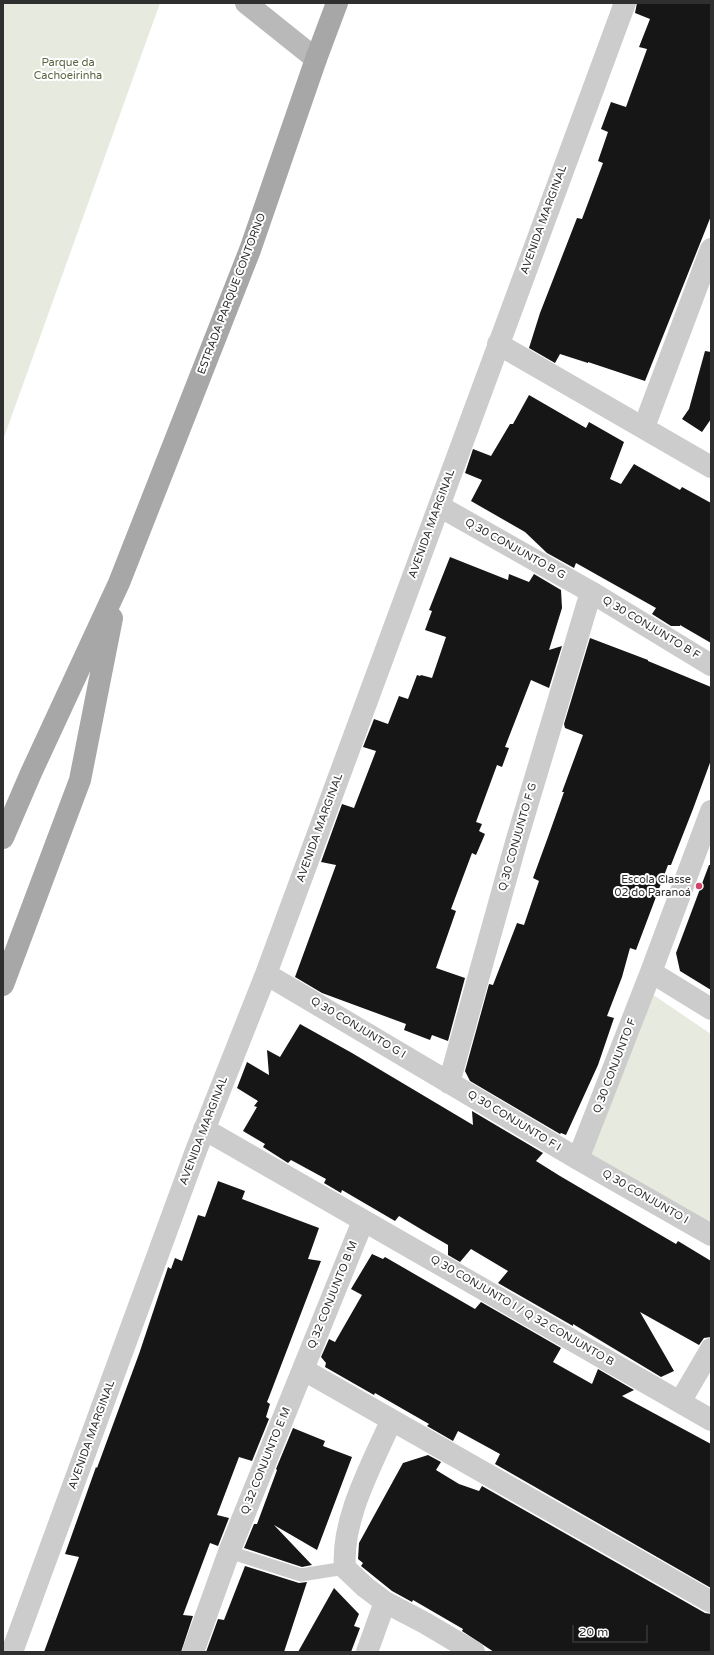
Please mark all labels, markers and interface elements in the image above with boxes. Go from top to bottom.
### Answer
park label: Parque da Cachoeirinha [34,56,102,82]
street label: AVENIDA MARGINAL [518,164,570,276]
street label: ESTRADA PARQUE CONTORNO [195,212,269,376]
street label: AVENIDA MARGINAL [406,468,458,580]
street label: Q 30 CONJUNTO B G [462,516,568,582]
street label: Q 30 CONJUNTO B F [600,594,702,662]
street label: AVENIDA MARGINAL [294,772,346,884]
street label: Q 30 CONJUNTO F G [496,781,540,893]
place label: Escola Classe 02 do Paranoá [615,873,691,899]
marker: Escola Classe 02 do Paranoá [694,881,704,891]
street label: Q 30 CONJUNTO G I [308,994,408,1062]
street label: Q 30 CONJUNTO F [591,1017,639,1115]
street label: AVENIDA MARGINAL [177,1075,231,1187]
street label: Q 30 CONJUNTO F I [465,1088,563,1154]
street label: Q 30 CONJUNTO I [600,1167,690,1227]
street label: Q 32 CONJUNTO B M [305,1239,361,1351]
street label: Q 30 CONJUNTO I / Q 32 CONJUNTO B [428,1253,616,1369]
street label: AVENIDA MARGINAL [66,1379,118,1491]
street label: Q 32 CONJUNTO E M [238,1405,294,1517]
scale bar [574,1617,650,1643]
text: 20 m [579,1625,608,1639]

